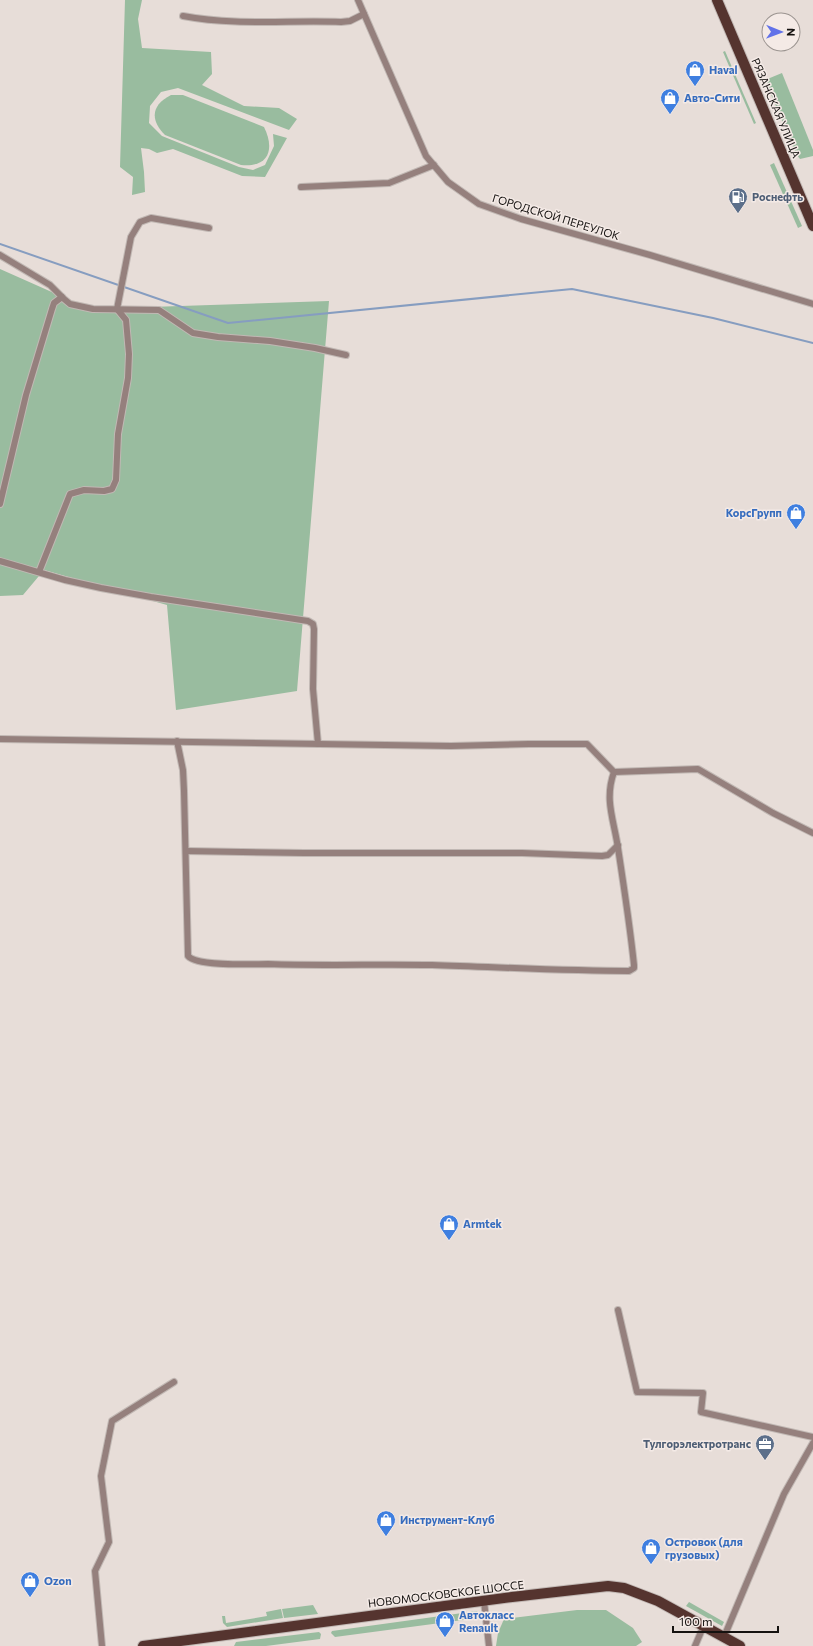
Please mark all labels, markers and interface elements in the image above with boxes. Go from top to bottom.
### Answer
north arrow [761,12,801,52]
text: N [785,28,798,36]
street label: РЯЗАНСКАЯ УЛИЦА [750,56,804,160]
shop icon: Haval [684,59,706,87]
place label: Haval [709,63,738,76]
shop icon: Авто-Сити [659,87,681,115]
place label: Авто-Сити [684,91,740,104]
fuel station icon: Роснефть [727,186,749,214]
street label: ГОРОДСКОЙ ПЕРЕУЛОК [491,190,622,242]
place label: Роснефть [752,190,803,203]
shop icon: КорсГрупп [785,502,807,530]
place label: КорсГрупп [726,506,782,519]
shop icon: Armtek [438,1213,460,1241]
place label: Armtek [463,1217,502,1230]
office icon: Тулгорэлектротранс [754,1433,776,1461]
place label: Тулгорэлектротранс [643,1437,751,1450]
shop icon: Инструмент-Клуб [375,1509,397,1537]
place label: Инструмент-Клуб [400,1513,495,1526]
place label: Островок (для грузовых) [665,1535,743,1561]
shop icon: Островок (для грузовых) [640,1537,662,1565]
shop icon: Ozon [19,1570,41,1598]
place label: Ozon [44,1574,72,1587]
street label: НОВОМОСКОВСКОЕ ШОССЕ [367,1577,525,1610]
place label: Автокласс Renault [459,1608,514,1634]
scale bar [673,1608,778,1634]
shop icon: Автокласс Renault [434,1610,456,1638]
text: 100 m [679,1614,713,1628]

